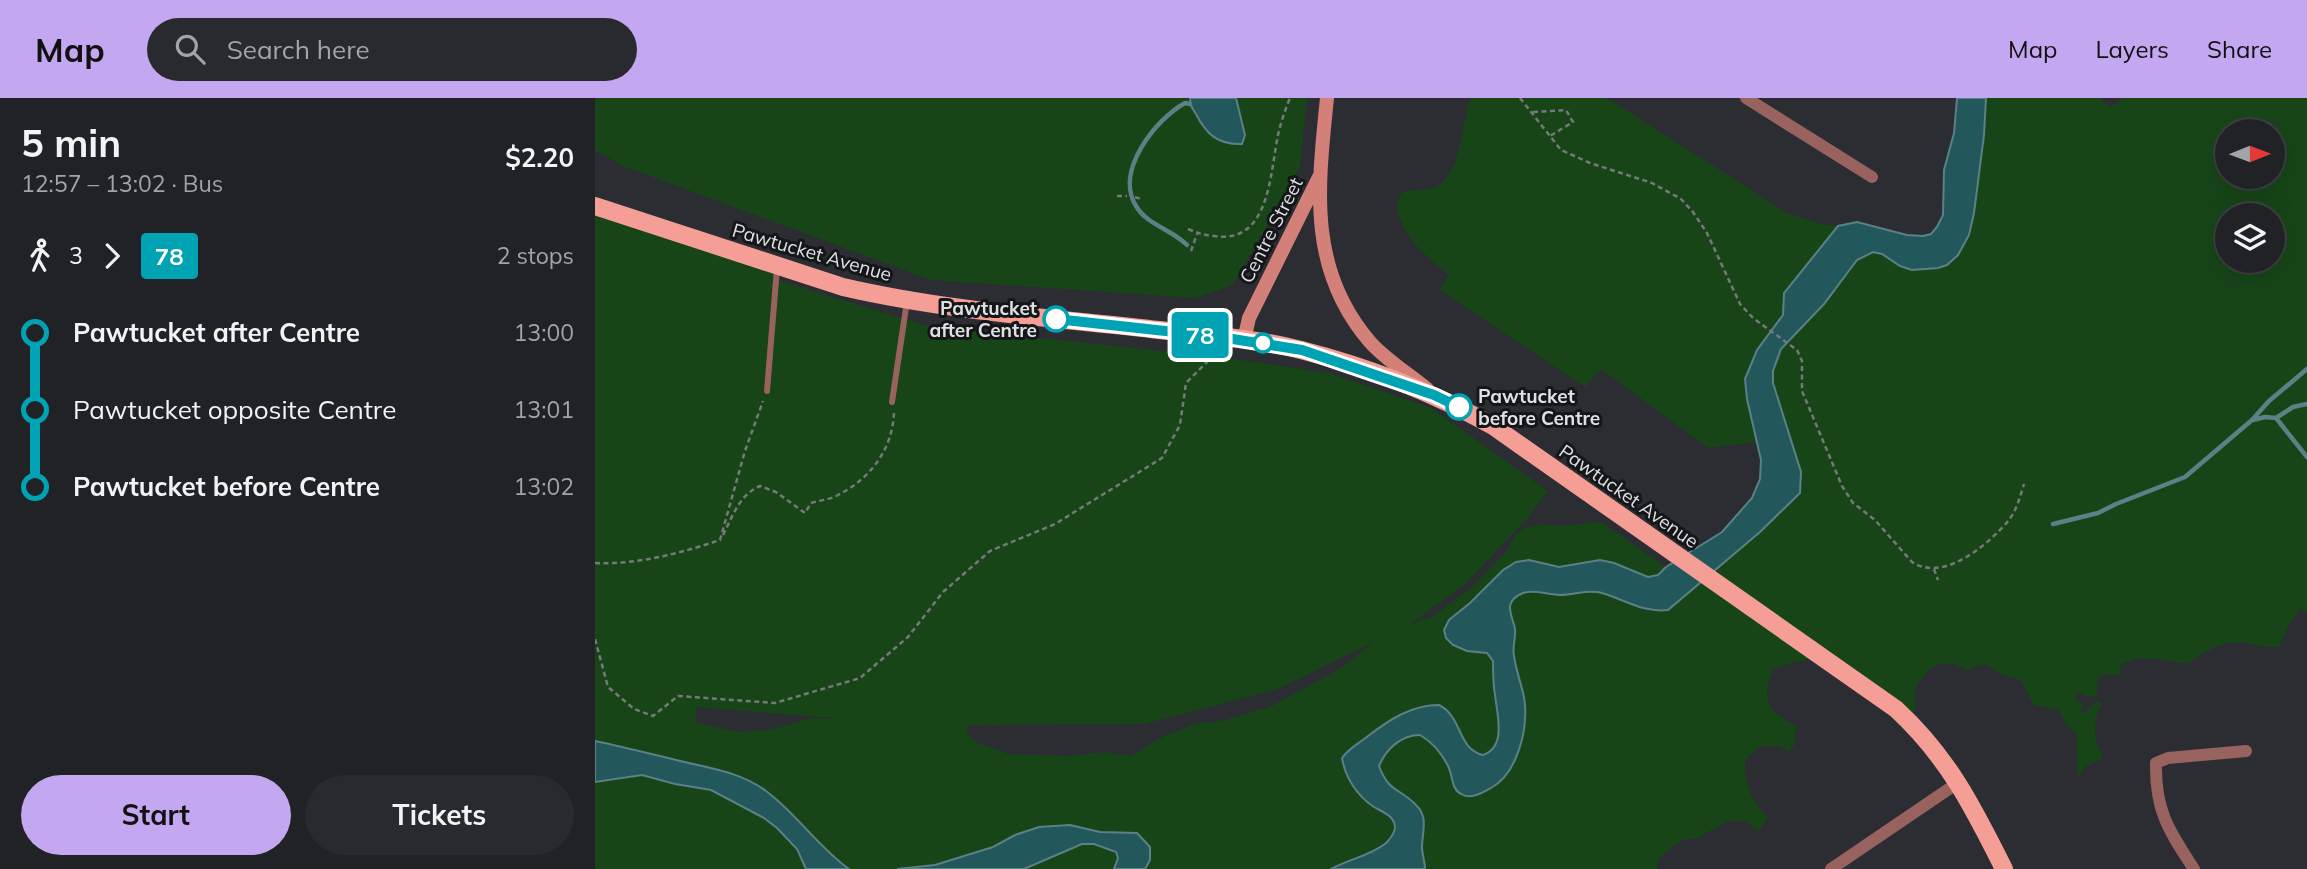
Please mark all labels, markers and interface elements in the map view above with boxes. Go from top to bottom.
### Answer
search box [147,18,637,81]
text: Map [35,29,105,70]
icon: search [171,30,209,68]
text: Search here [227,33,370,66]
text: Map [2008,34,2057,64]
text: Layers [2095,34,2169,64]
text: Share [2207,34,2272,64]
text: 5 min [21,119,121,167]
north arrow [2215,119,2285,189]
map controls [2215,119,2285,273]
text: $2.20 [505,141,574,174]
text: 12:57 – 13:02 · Bus [21,169,223,198]
street label: Centre Street [1234,173,1308,287]
button: layers [2215,203,2285,273]
street label: Pawtucket Avenue [730,218,894,286]
icon: walk [21,237,59,275]
icon: forward [93,237,131,275]
text: 3 [69,241,83,270]
text: 78 [155,241,184,271]
text: 2 stops [497,241,574,270]
place label: Pawtucket after Centre [929,296,1037,342]
marker: Pawtucket after Centre [1043,306,1069,332]
line badge: 78 [1169,312,1231,358]
text: Pawtucket after Centre [73,316,360,349]
text: 13:00 [514,318,574,347]
text: 78 [1186,320,1214,350]
unlabelled marker [1253,333,1273,353]
place label: Pawtucket before Centre [1478,384,1600,430]
text: Pawtucket opposite Centre [73,393,396,426]
marker: Pawtucket before Centre [1446,394,1472,420]
text: 13:01 [514,395,574,424]
street label: Pawtucket Avenue [1555,439,1703,553]
text: Pawtucket before Centre [73,470,380,503]
text: 13:02 [514,472,574,501]
button: Start [21,775,291,855]
button: Tickets [305,775,574,855]

